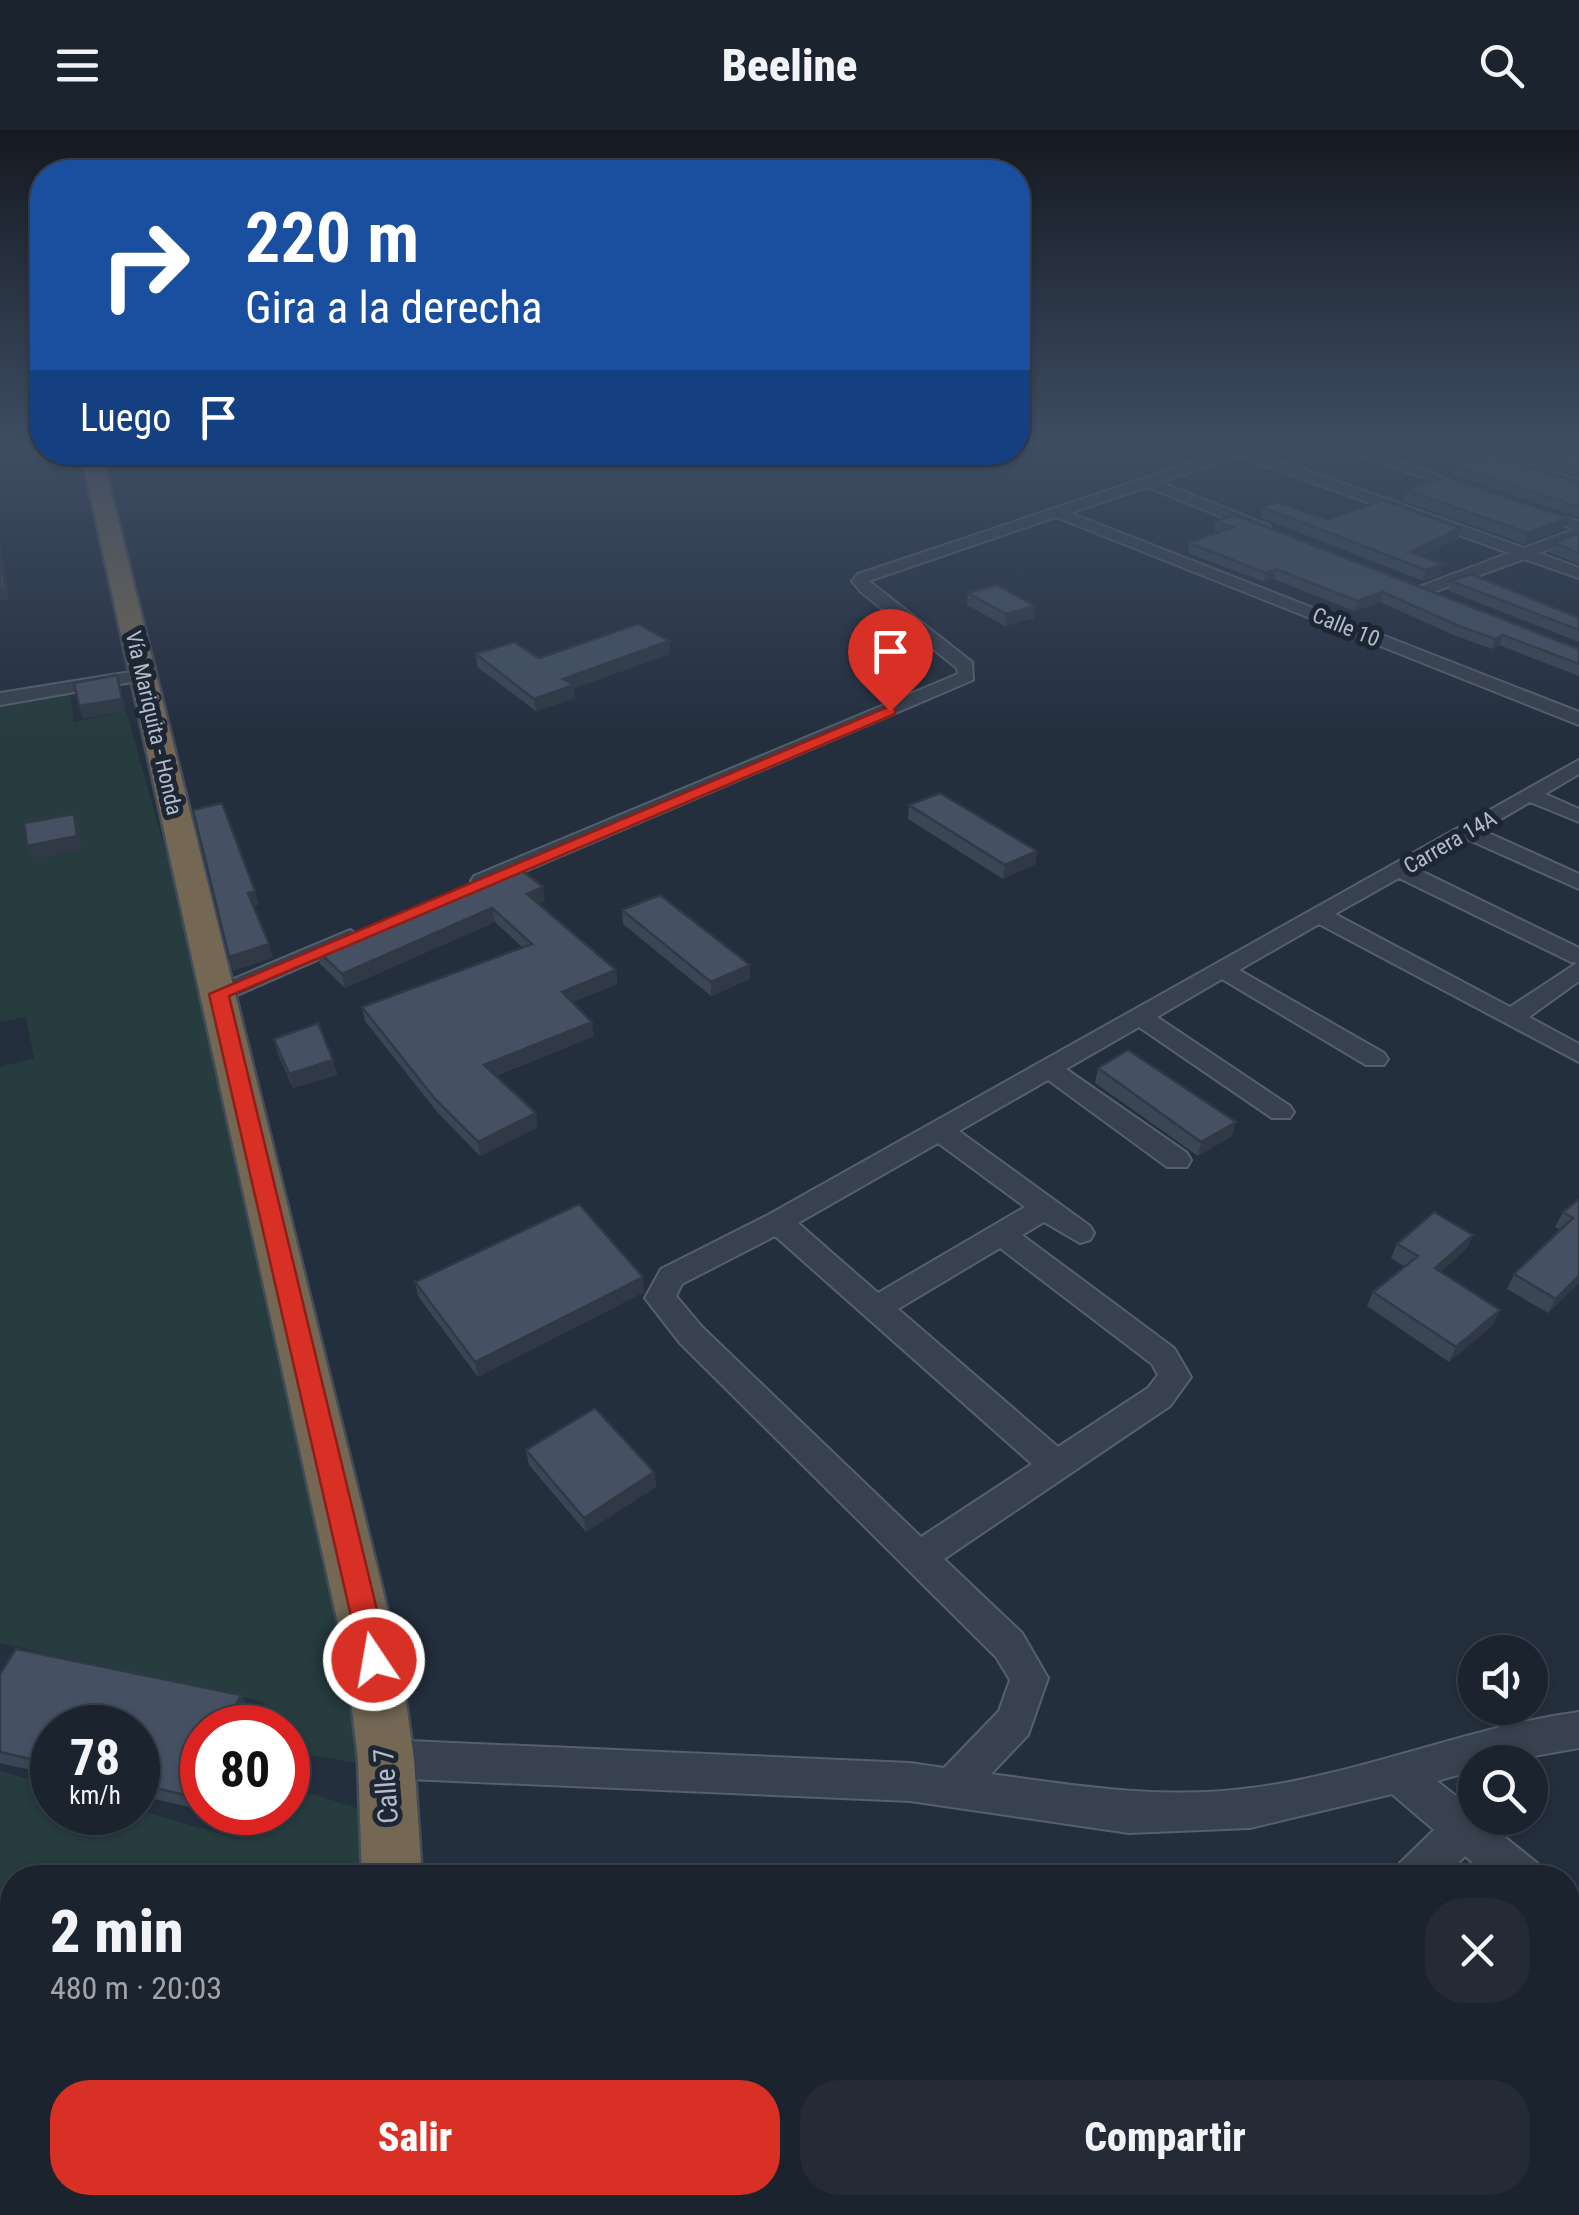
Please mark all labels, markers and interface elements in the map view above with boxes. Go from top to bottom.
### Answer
icon: menu [50,38,105,93]
icon: search [1474,38,1529,93]
text: Beeline [722,39,857,92]
text: 220 m [245,197,419,279]
icon: right [80,200,210,330]
text: Gira a la derecha [245,281,543,334]
icon: arrive [191,390,246,445]
text: Luego [80,396,171,440]
street label: Calle 10 [1309,602,1383,652]
pin [848,609,933,712]
icon: arrive [863,624,918,679]
street label: Vía Mariquita - Honda [121,629,187,817]
street label: Carrera 14A [1399,805,1501,879]
position arrow [322,1608,426,1712]
map controls [1458,1635,1548,1835]
button: sound [1458,1635,1548,1725]
speed limit sign: 80 [180,1705,310,1835]
text: 78 [70,1729,120,1787]
button: search [1458,1745,1548,1835]
street label: Calle 7 [367,1747,405,1825]
text: km/h [69,1781,121,1810]
text: 2 min [50,1896,184,1967]
button: close [1425,1898,1530,2003]
text: 480 m · 20:03 [50,1969,222,2007]
button: Salir [50,2080,780,2195]
button: Compartir [800,2080,1530,2195]

